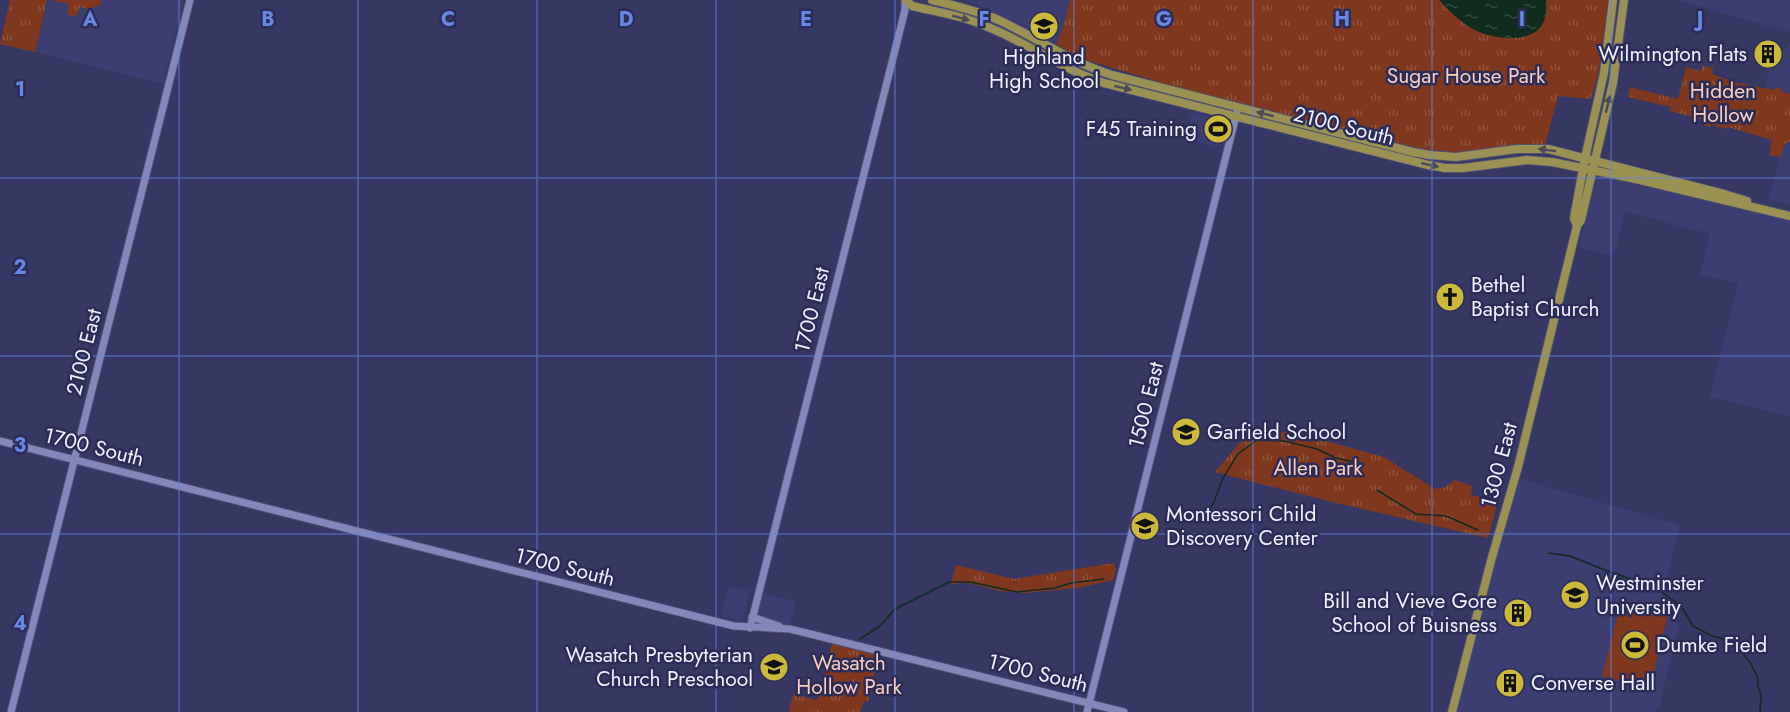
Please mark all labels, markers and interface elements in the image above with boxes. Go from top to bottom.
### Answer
text: A [82,5,98,34]
text: B [261,5,275,34]
text: C [441,5,455,34]
text: D [619,5,633,34]
text: E [800,5,812,34]
text: F [978,5,990,34]
text: G [1156,5,1172,34]
text: H [1334,5,1350,34]
text: I [1519,5,1525,34]
text: J [1693,5,1703,34]
school or university icon: Highland High School [1028,10,1060,42]
one-way arrow [951,13,970,23]
building icon: Wilmington Flats [1752,38,1784,70]
place label: Wilmington Flats [1598,39,1747,69]
place label: Highland High School [989,42,1099,96]
park label: Sugar House Park [1387,61,1546,91]
text: 1 [15,75,25,104]
park label: Hidden Hollow [1690,76,1756,130]
one-way arrow [1115,84,1133,93]
one-way arrow [1603,94,1613,113]
street label: 2100 South [1290,99,1398,153]
one-way arrow [1256,109,1274,119]
sports icon: F45 Training [1202,113,1234,145]
place label: F45 Training [1086,114,1197,144]
one-way arrow [1538,145,1557,155]
one-way arrow [1421,161,1439,171]
text: 2 [13,253,27,282]
street label: 1700 East [787,264,837,356]
place label: Bethel Baptist Church [1471,270,1599,324]
church icon: Bethel Baptist Church [1434,281,1466,313]
street label: 2100 East [59,306,109,398]
street label: 1500 East [1121,359,1171,451]
school or university icon: Garfield School [1170,416,1202,448]
place label: Garfield School [1207,417,1346,447]
street label: 1300 East [1473,419,1525,511]
street label: 1700 South [41,420,147,474]
text: 3 [14,431,26,460]
park label: Allen Park [1273,453,1363,483]
place label: Montessori Child Discovery Center [1166,499,1319,553]
school or university icon: Montessori Child Discovery Center [1129,510,1161,542]
street label: 1700 South [512,540,618,594]
place label: Westminster University [1596,568,1705,622]
school or university icon: Westminster University [1559,579,1591,611]
place label: Bill and Vieve Gore School of Buisness [1323,586,1497,640]
building icon: Bill and Vieve Gore School of Buisness [1502,597,1534,629]
text: 4 [13,609,27,638]
sports icon: Dumke Field [1619,629,1651,661]
place label: Dumke Field [1656,630,1767,660]
place label: Wasatch Presbyterian Church Preschool [565,640,753,694]
street label: 1700 South [985,646,1091,700]
park label: Wasatch Hollow Park [796,648,902,702]
school or university icon: Wasatch Presbyterian Church Preschool [758,651,790,683]
building icon: Converse Hall [1494,667,1526,699]
place label: Converse Hall [1531,668,1655,698]

